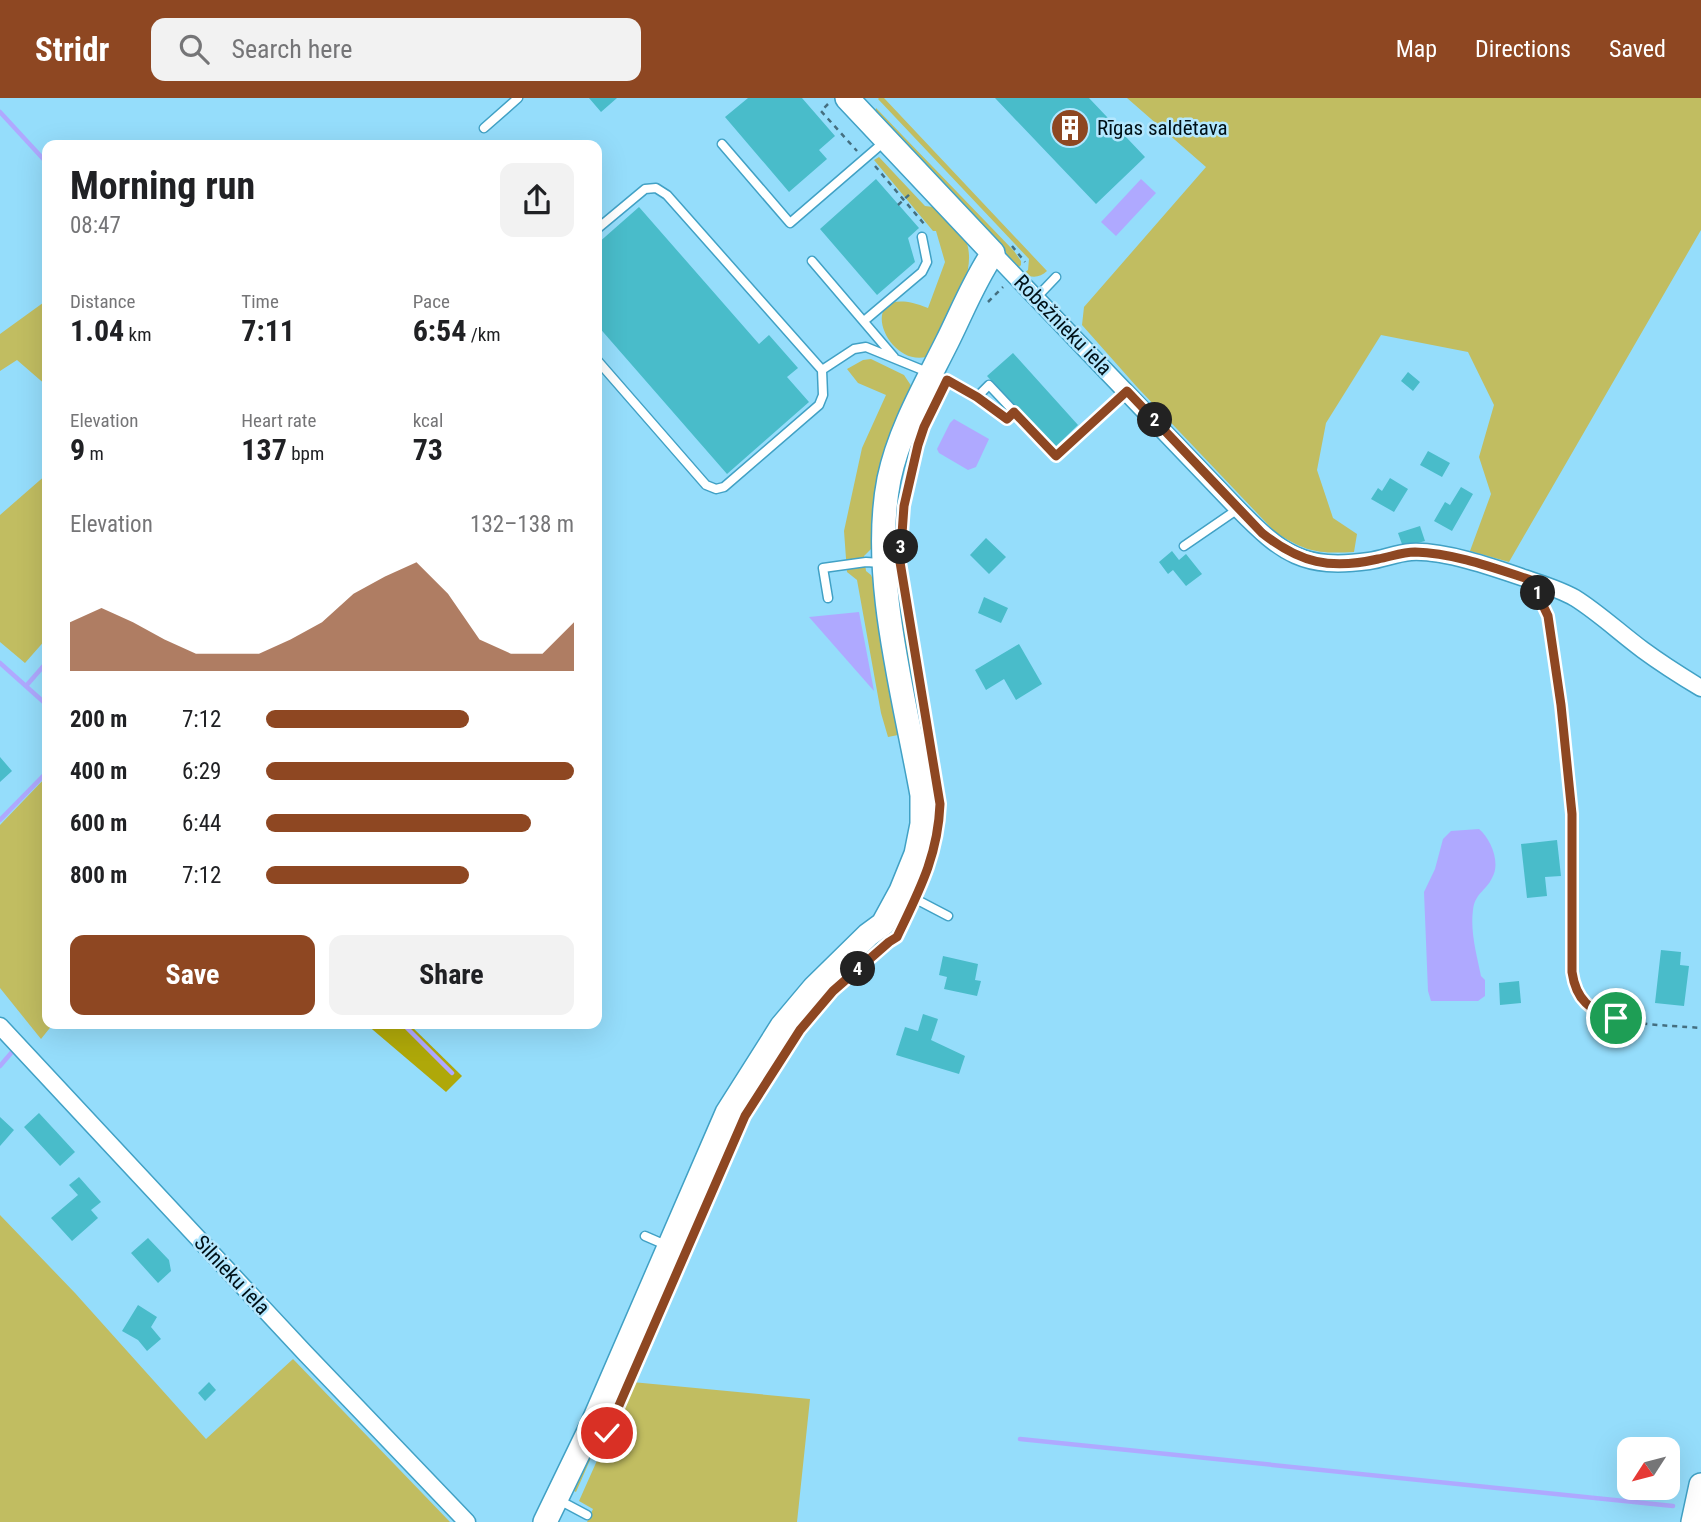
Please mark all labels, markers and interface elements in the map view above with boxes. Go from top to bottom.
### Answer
search box [151,18,641,81]
text: Stridr [35,30,109,69]
icon: search [175,30,213,68]
text: Search here [231,34,352,64]
text: Map [1396,35,1437,63]
text: Directions [1475,35,1571,63]
text: Saved [1609,35,1666,63]
building icon: Rīgas saldētava [1049,107,1091,149]
place label: Rīgas saldētava [1097,116,1228,140]
button: share [500,163,574,237]
text: Morning run [70,164,255,208]
text: 08:47 [70,212,121,239]
street label: Robežnieku iela [1009,270,1117,380]
text: Distance [70,290,135,313]
text: Time [241,290,279,313]
text: Pace [413,290,450,313]
text: 1.04 [70,313,124,348]
text: 7:11 [241,313,295,348]
text: 6:54 [413,313,466,348]
text: km [124,323,151,346]
text: /km [466,323,501,346]
pin: 2 [1138,402,1172,438]
text: 2 [1150,408,1159,431]
text: Elevation [70,409,138,432]
text: Heart rate [241,409,316,432]
text: kcal [413,409,443,432]
text: 9 [70,432,85,467]
text: 137 [241,432,287,467]
text: 73 [413,432,443,467]
text: m [85,442,104,465]
text: bpm [287,442,324,465]
text: Elevation [70,511,153,538]
text: 132–138 m [470,511,574,538]
pin: 3 [884,530,918,564]
text: 3 [896,535,905,558]
pin: 1 [1520,575,1556,610]
text: 1 [1533,581,1542,604]
text: 200 m [70,706,127,733]
text: 7:12 [182,706,221,733]
text: 400 m [70,758,127,785]
text: 6:29 [182,758,221,785]
text: 600 m [70,810,127,837]
text: 6:44 [182,810,221,837]
text: 800 m [70,862,127,889]
text: 7:12 [182,862,221,889]
button: Save [70,935,315,1015]
button: Share [329,935,574,1015]
pin: 4 [840,952,876,986]
text: 4 [853,957,862,980]
pin [1586,988,1646,1048]
icon: arrive [1597,999,1635,1037]
street label: Silnieku iela [189,1230,275,1320]
pin [577,1403,637,1463]
icon: check [588,1414,626,1452]
north arrow [1617,1437,1680,1500]
map controls [1617,1437,1680,1500]

